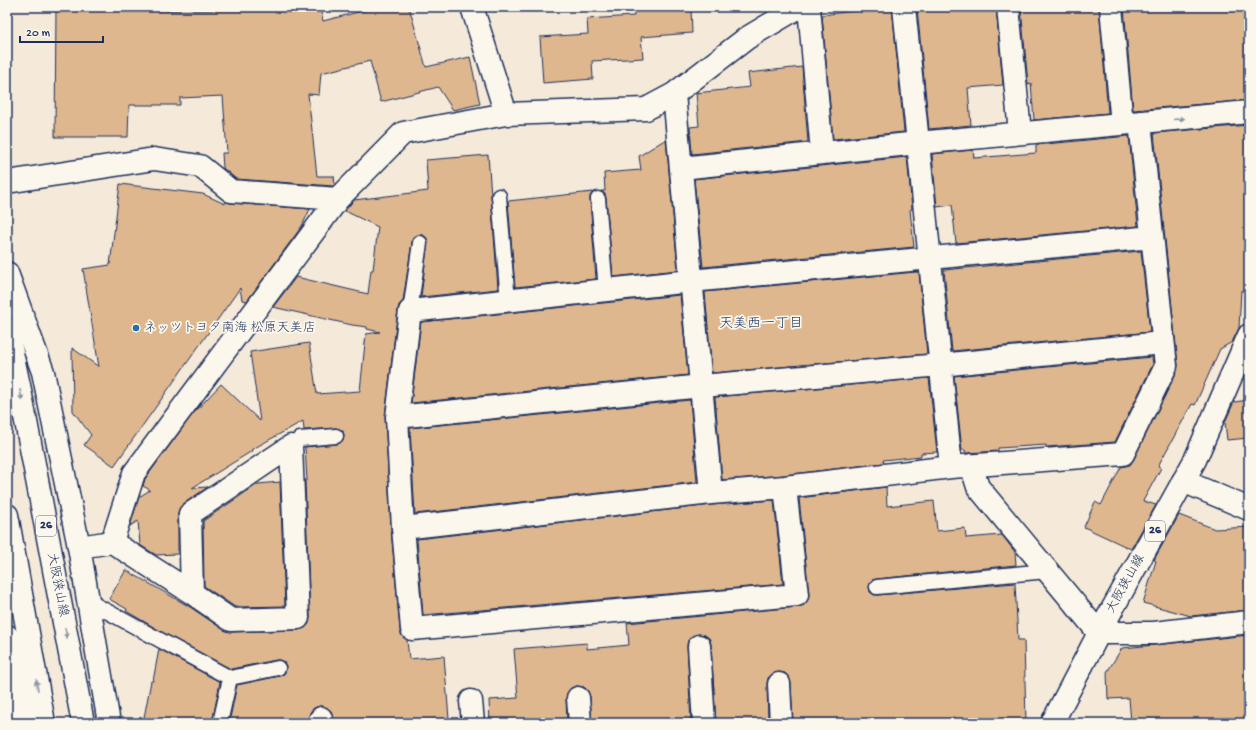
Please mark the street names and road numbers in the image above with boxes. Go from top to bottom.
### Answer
road number: 26 [36,516,56,536]
road number: 26 [1145,521,1165,541]
street label: 大阪狭山線 [43,551,72,619]
street label: 大阪狭山線 [1103,551,1149,616]

